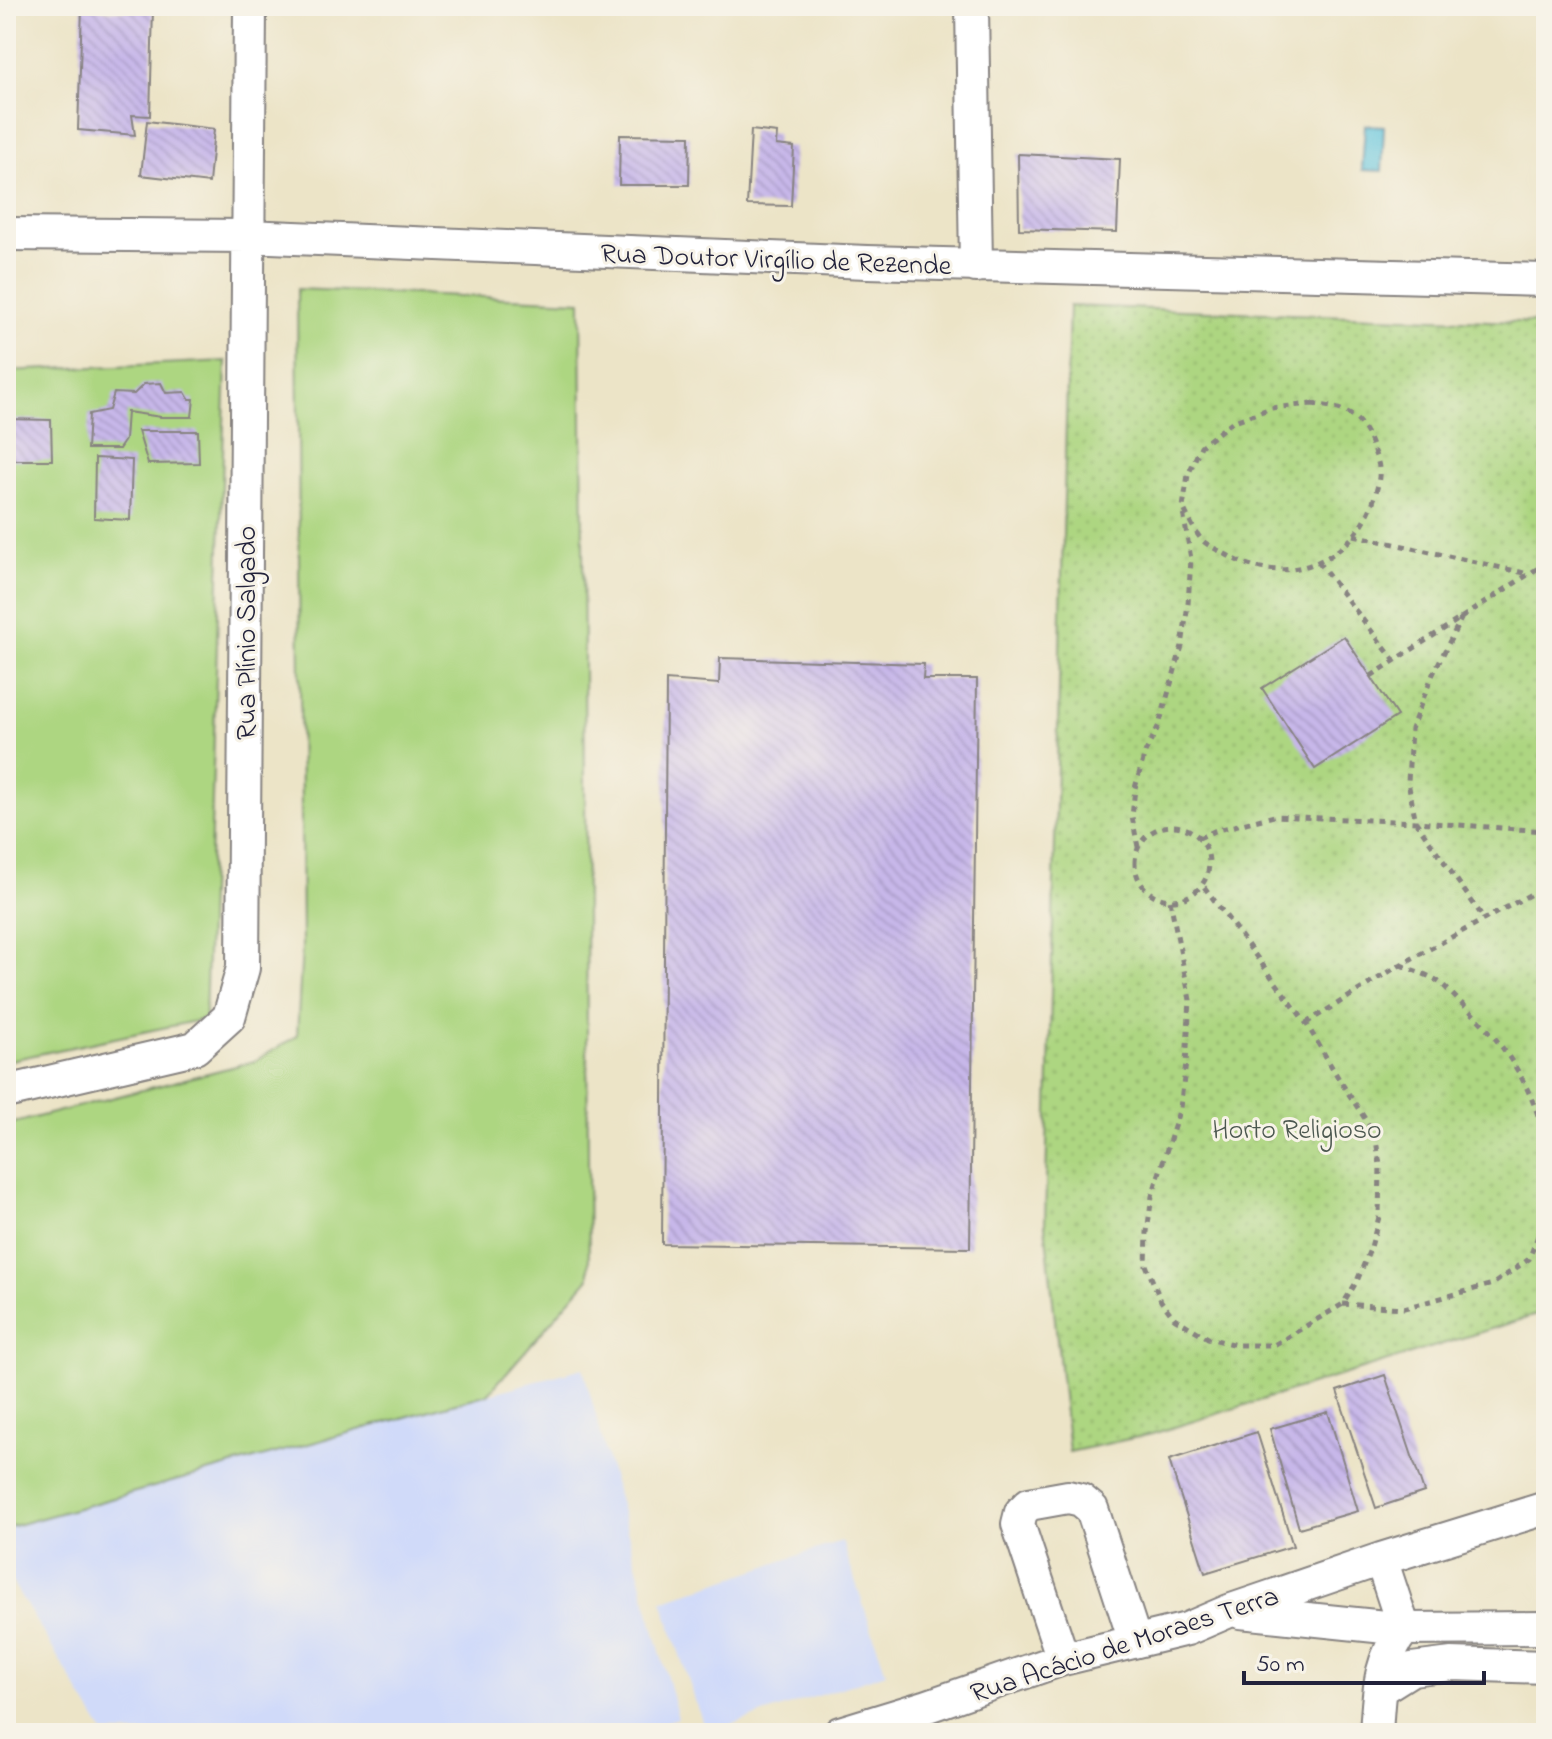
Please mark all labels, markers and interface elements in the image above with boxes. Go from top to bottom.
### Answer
street label: Rua Doutor Virgílio de Rezende [600,235,953,288]
street label: Rua Plínio Salgado [228,526,269,740]
park label: Horto Religioso [1212,1111,1382,1152]
street label: Rua Acácio de Moraes Terra [966,1577,1284,1716]
scale bar [1244,1635,1484,1685]
text: 50 m [1256,1648,1305,1683]

